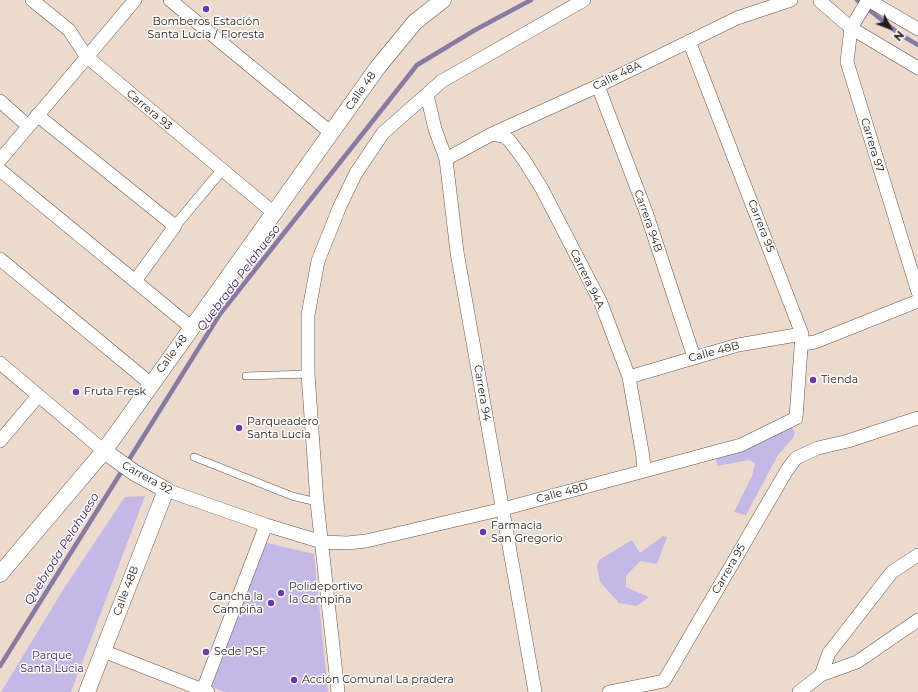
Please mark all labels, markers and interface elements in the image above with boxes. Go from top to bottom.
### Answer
marker: Bomberos Estación Santa Lucia / Floresta [201,4,211,14]
north arrow [870,8,910,48]
place label: Bomberos Estación Santa Lucia / Floresta [148,15,264,41]
text: N [891,28,907,44]
street label: Calle 48A [591,59,643,93]
street label: Calle 48 [343,69,379,113]
street label: Carrera 93 [123,87,175,133]
street label: Carrera 97 [858,116,886,174]
street label: Carrera 94B [631,188,665,254]
street label: Carrera 95 [745,198,777,254]
water label: Quebrada Pelahueso [194,222,284,334]
street label: Carrera 94A [567,247,607,311]
street label: Calle 48 [154,332,190,376]
street label: Calle 48B [687,339,741,365]
street label: Carrera 94 [471,364,493,422]
place label: Tienda [821,373,858,387]
marker: Tienda [808,375,818,385]
place label: Fruta Fresk [84,385,146,399]
marker: Fruta Fresk [71,387,81,397]
place label: Parqueadero Santa Lucia [247,415,319,441]
marker: Parqueadero Santa Lucia [234,423,244,433]
street label: Carrera 92 [119,459,175,497]
street label: Calle 48D [535,480,589,506]
water label: Quebrada Pelahueso [22,490,102,608]
place label: Farmacia San Gregorio [491,519,563,545]
marker: Farmacia San Gregorio [478,527,488,537]
street label: Carrera 95 [709,542,749,596]
street label: Calle 48B [110,564,142,618]
place label: Polideportivo la Campiña [289,580,363,606]
marker: Polideportivo la Campiña [276,588,286,598]
place label: Cancha la Campiña [209,590,263,616]
marker: Cancha la Campiña [266,598,276,608]
place label: Sede PSF [214,645,266,659]
marker: Sede PSF [201,647,211,657]
park label: Parque Santa Lucia [20,649,84,675]
place label: Acción Comunal La pradera [302,673,454,687]
marker: Acción Comunal La pradera [289,675,299,685]

